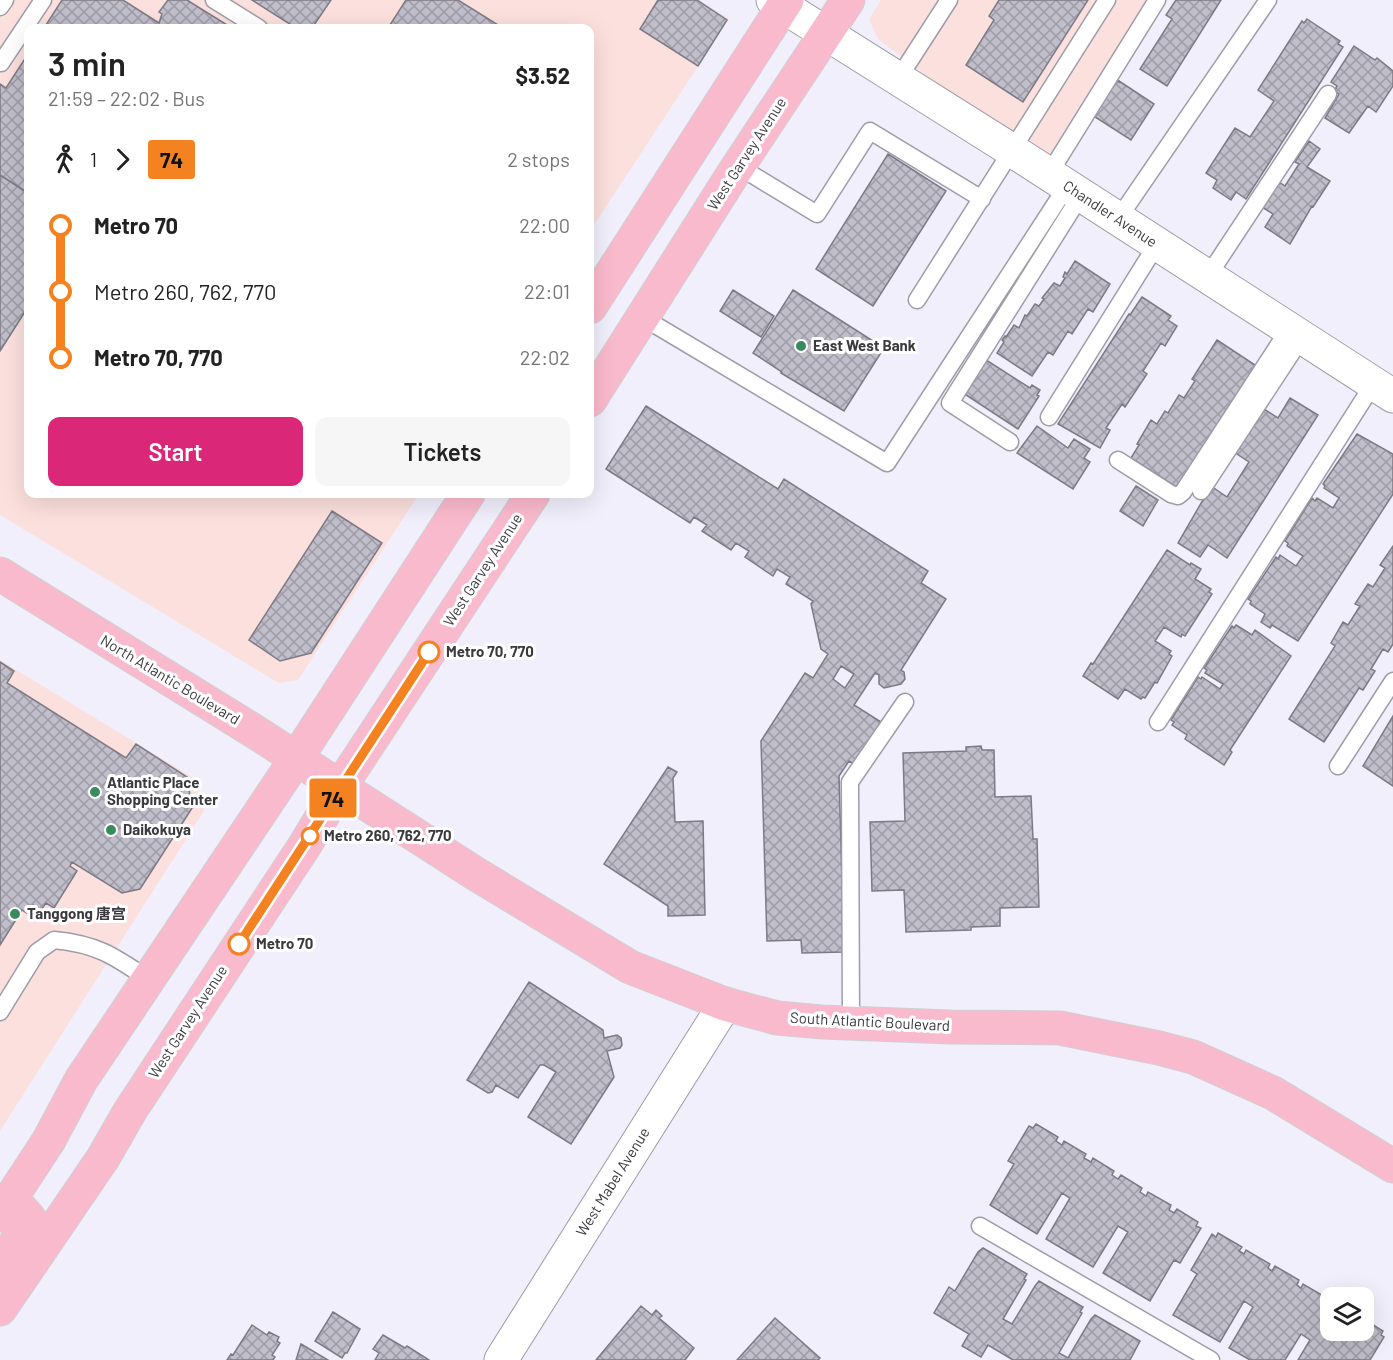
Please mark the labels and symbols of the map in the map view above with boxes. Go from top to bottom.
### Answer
street label: West Garvey Avenue [703,94,789,213]
street label: Chandler Avenue [1060,176,1161,250]
place label: East West Bank [813,336,916,354]
marker: East West Bank [794,339,808,353]
street label: West Garvey Avenue [439,510,525,629]
street label: North Atlantic Boulevard [98,630,243,728]
marker: Metro 70, 770 [418,641,440,663]
place label: Metro 70, 770 [446,642,534,660]
place label: Atlantic Place Shopping Center [107,773,218,808]
line badge: 74 [306,778,360,818]
marker: Atlantic Place Shopping Center [88,785,102,799]
place label: Daikokuya [123,820,191,838]
marker: Daikokuya [104,823,118,837]
place label: Metro 260, 762, 770 [324,826,452,844]
marker: Metro 260, 762, 770 [301,827,319,845]
place label: Tanggong 唐宫 [27,904,126,922]
marker: Tanggong 唐宫 [8,907,22,921]
marker: Metro 70 [228,933,250,955]
place label: Metro 70 [256,934,313,952]
street label: West Garvey Avenue [144,962,230,1081]
street label: South Atlantic Boulevard [790,1008,951,1034]
street label: West Mabel Avenue [572,1124,653,1239]

